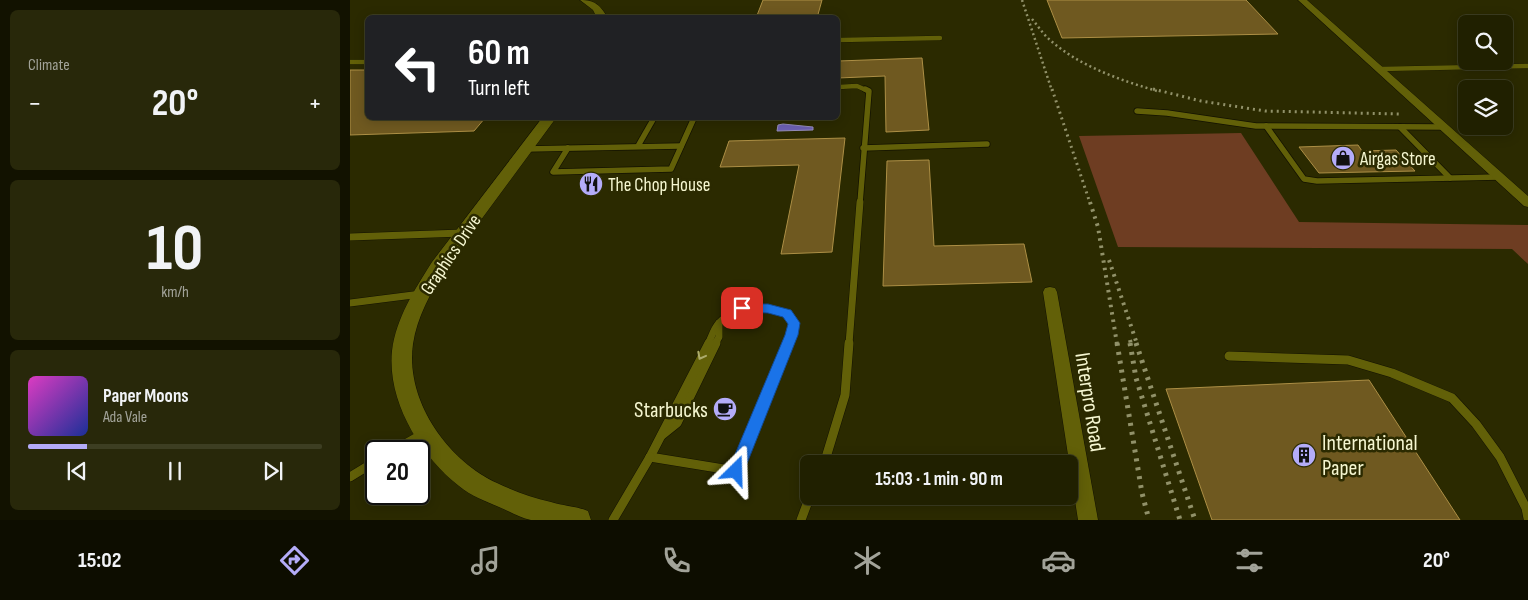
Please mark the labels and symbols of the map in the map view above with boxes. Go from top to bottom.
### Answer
shop icon: Airgas Store [1330,145,1356,171]
place label: Airgas Store [1359,148,1436,171]
restaurant icon: The Chop House [578,171,604,197]
place label: The Chop House [608,174,710,197]
street label: Graphics Drive [416,210,487,299]
pin [721,287,763,329]
one-way arrow [697,351,707,360]
street label: Interpro Road [1068,351,1111,454]
cafe icon: Starbucks [712,396,738,422]
place label: Starbucks [634,397,708,424]
place label: International Paper [1322,430,1418,482]
speed limit sign: 20 [365,440,430,505]
building icon: International Paper [1291,442,1317,468]
position arrow [709,444,761,496]

